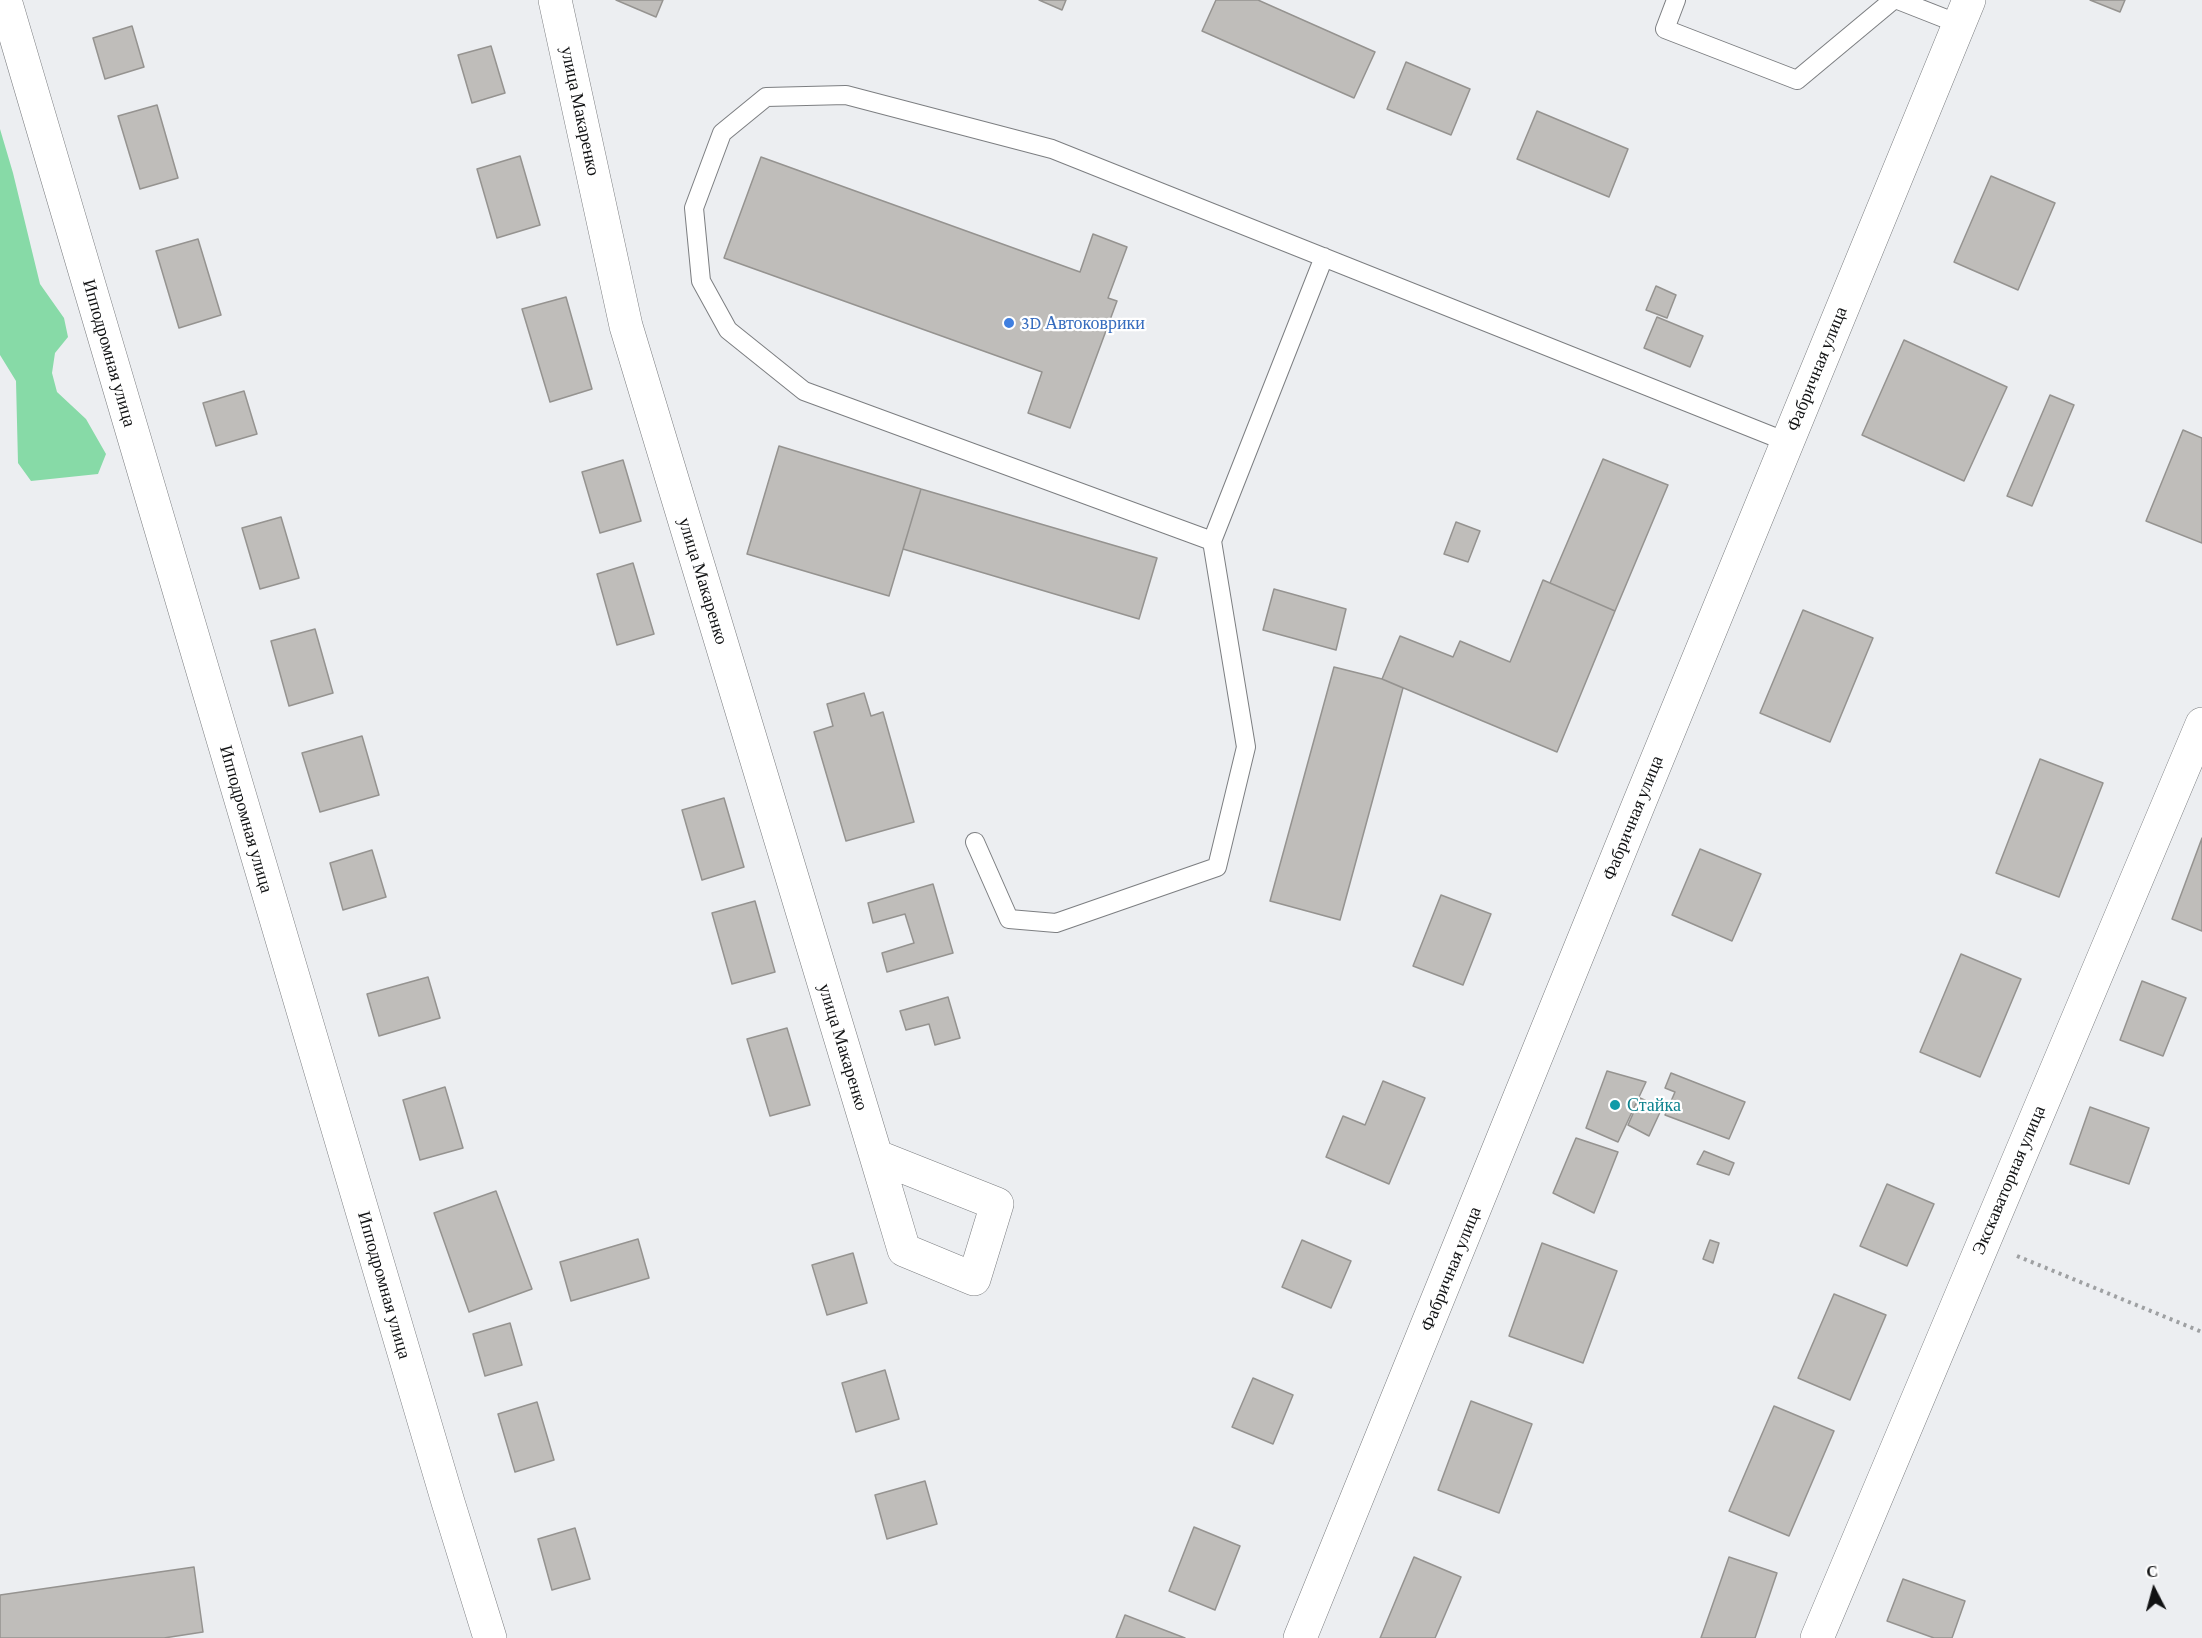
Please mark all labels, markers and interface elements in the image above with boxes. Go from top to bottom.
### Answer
street label: улица Макаренко [556,44,604,178]
street label: Ипподромная улица [78,277,140,429]
street label: Фабричная улица [1782,303,1852,435]
place label: 3D Автоковрики [1021,312,1145,334]
marker: 3D Автоковрики [1002,316,1016,330]
street label: улица Макаренко [673,515,733,647]
street label: Ипподромная улица [215,743,277,895]
street label: Фабричная улица [1598,752,1668,884]
street label: улица Макаренко [813,981,873,1113]
place label: Стайка [1627,1094,1681,1116]
marker: Стайка [1608,1098,1622,1112]
street label: Экскаваторная улица [1968,1102,2050,1258]
street label: Фабричная улица [1416,1203,1486,1335]
street label: Ипподромная улица [353,1209,415,1361]
north arrow [2124,1560,2184,1620]
text: С [2145,1563,2159,1581]

